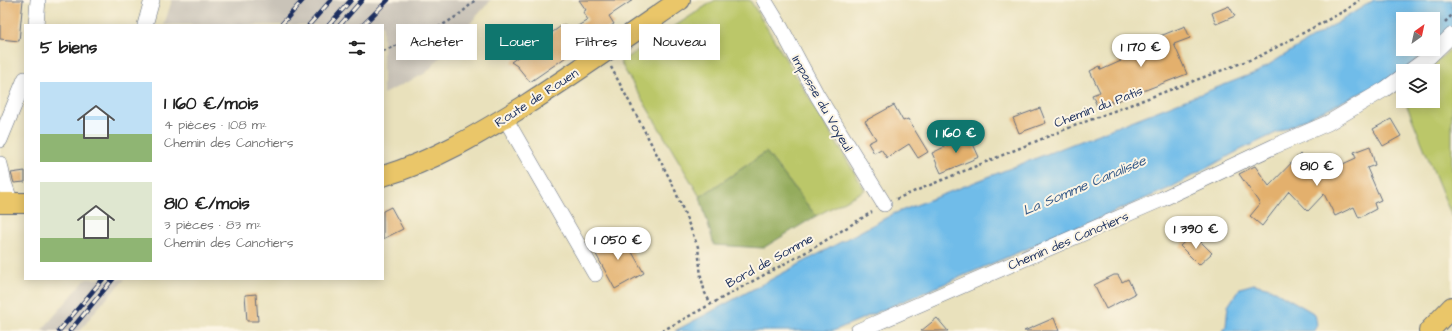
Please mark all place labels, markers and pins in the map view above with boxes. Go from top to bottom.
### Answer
pin: 1 170 € [1104,34,1178,68]
pin: 1 160 € [919,120,993,154]
pin: 810 € [1289,153,1345,187]
pin: 1 390 € [1159,216,1233,250]
pin: 1 050 € [581,227,655,261]

